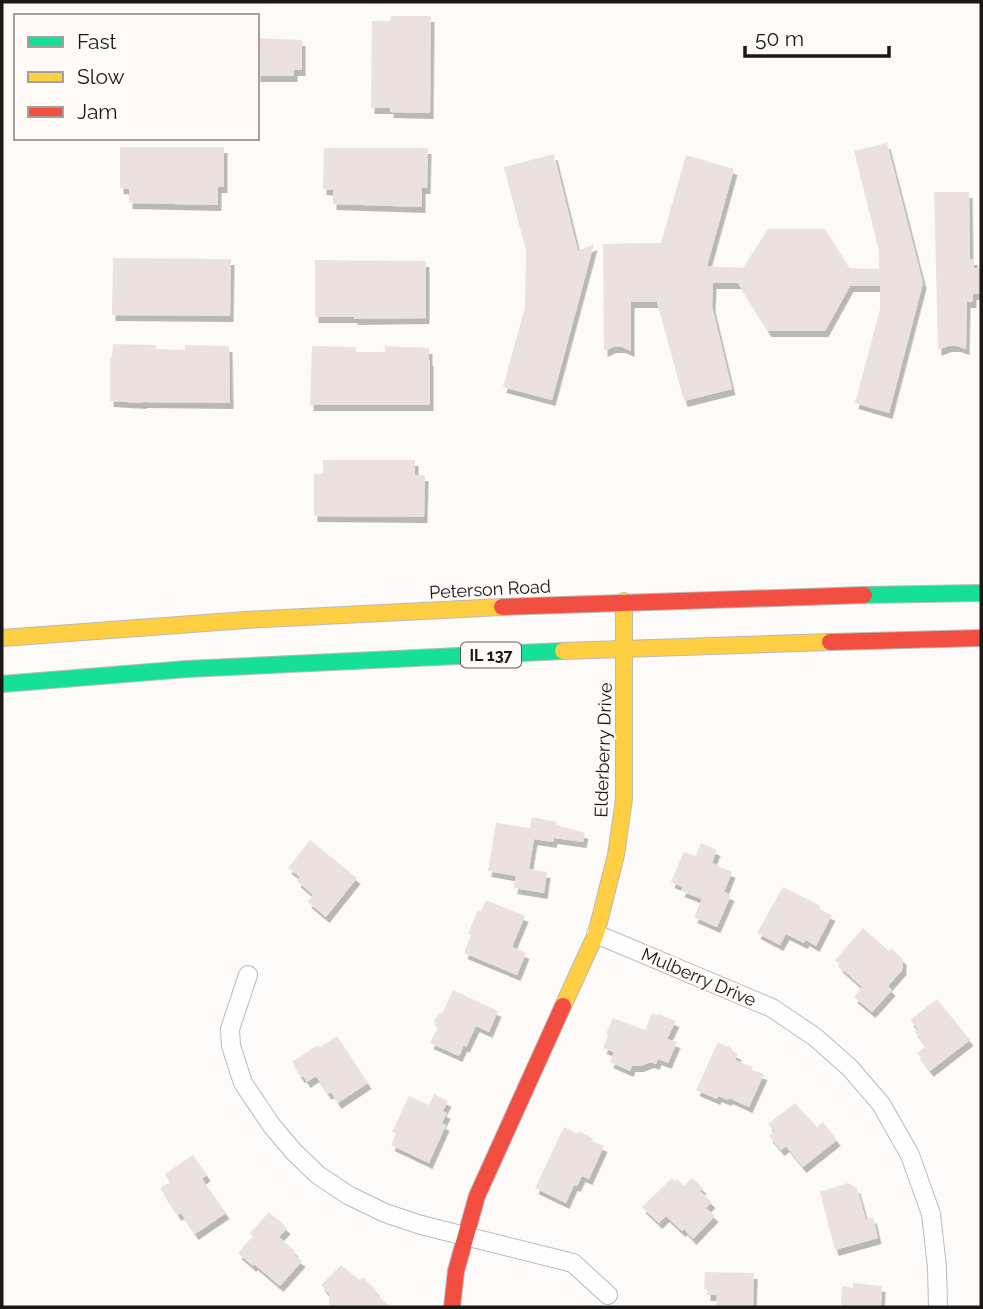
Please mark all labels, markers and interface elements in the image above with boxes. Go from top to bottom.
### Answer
legend [14,14,259,140]
scale bar [745,14,888,58]
text: 50 m [755,26,804,51]
text: Fast [77,29,117,54]
text: Slow [77,64,125,89]
text: Jam [77,99,118,124]
street label: Peterson Road [429,575,551,603]
road number: IL 137 [461,642,521,668]
street label: Elderberry Drive [590,682,616,818]
street label: Mulberry Drive [639,943,760,1011]

